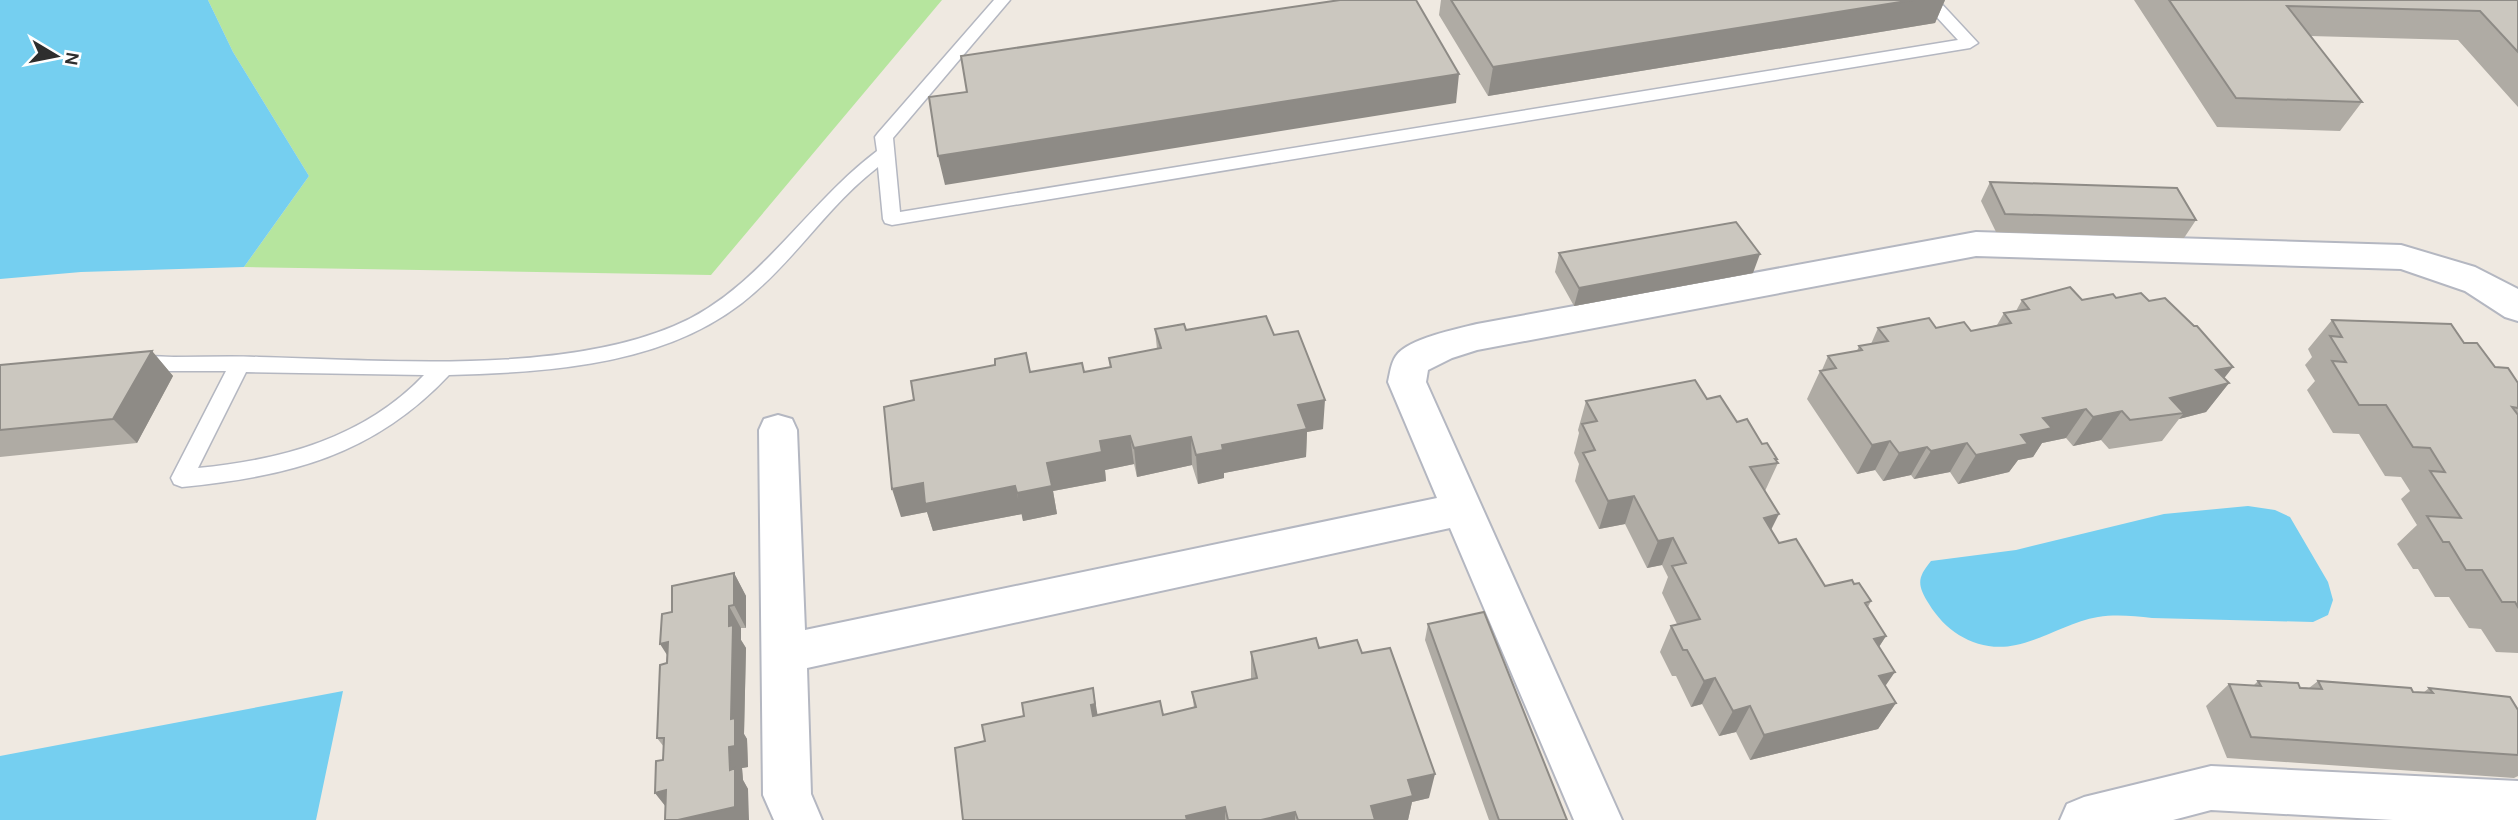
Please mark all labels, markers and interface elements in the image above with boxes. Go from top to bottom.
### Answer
north arrow [21,21,91,91]
text: N [60,50,84,67]

